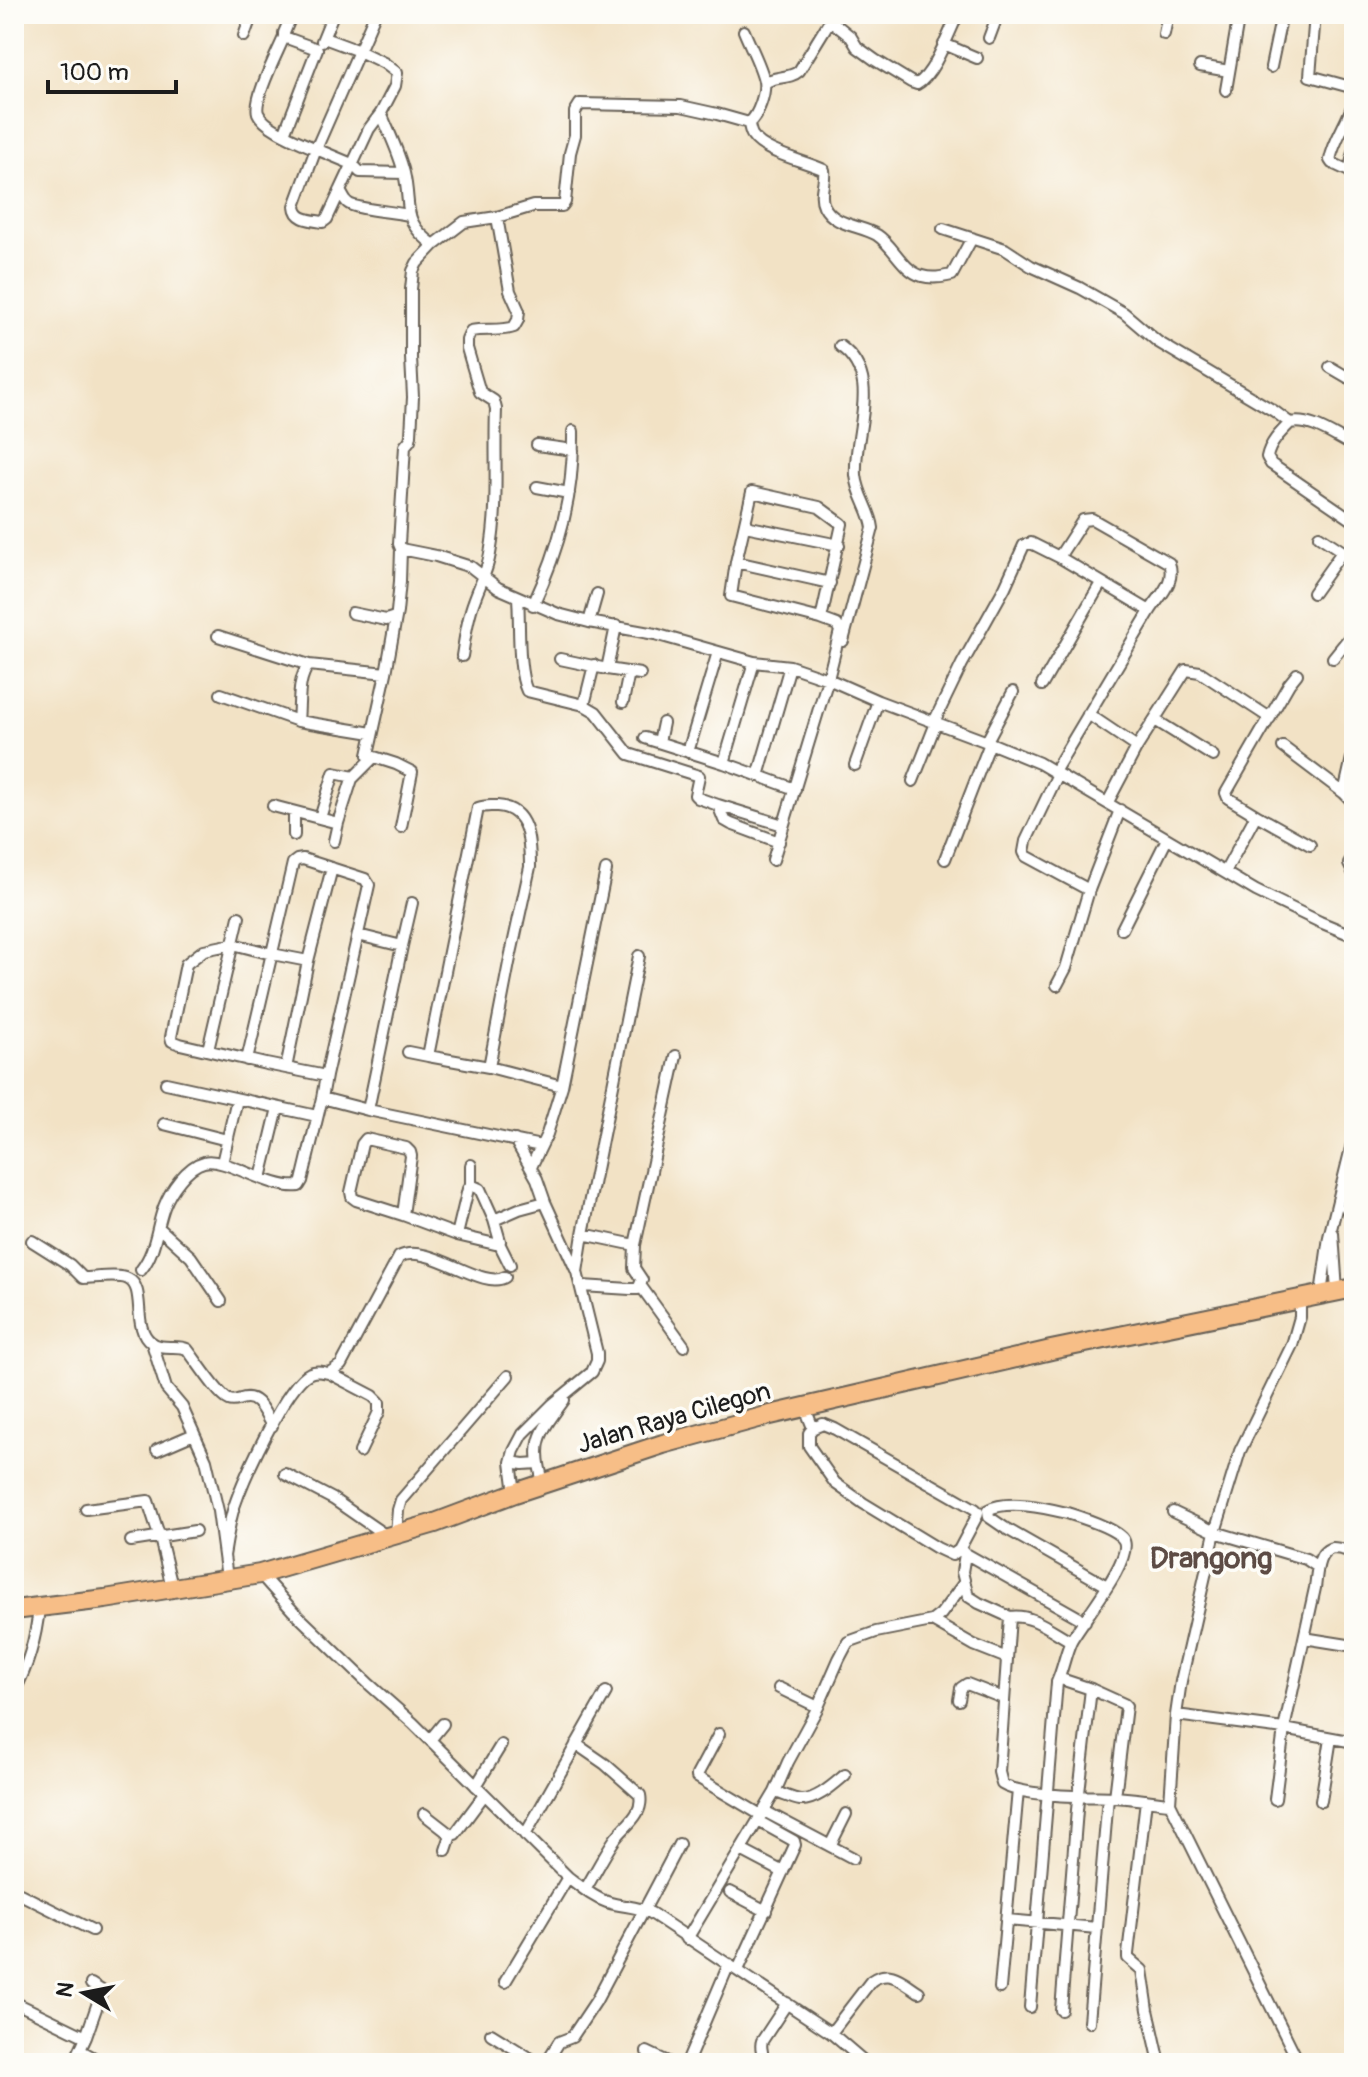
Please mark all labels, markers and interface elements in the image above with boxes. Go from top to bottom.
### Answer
scale bar [48,44,176,94]
text: 100 m [60,58,129,87]
street label: Jalan Raya Cilegon [574,1375,774,1461]
district label: Drangong [1150,1540,1272,1577]
north arrow [44,1953,124,2033]
text: N [50,1980,80,1999]

